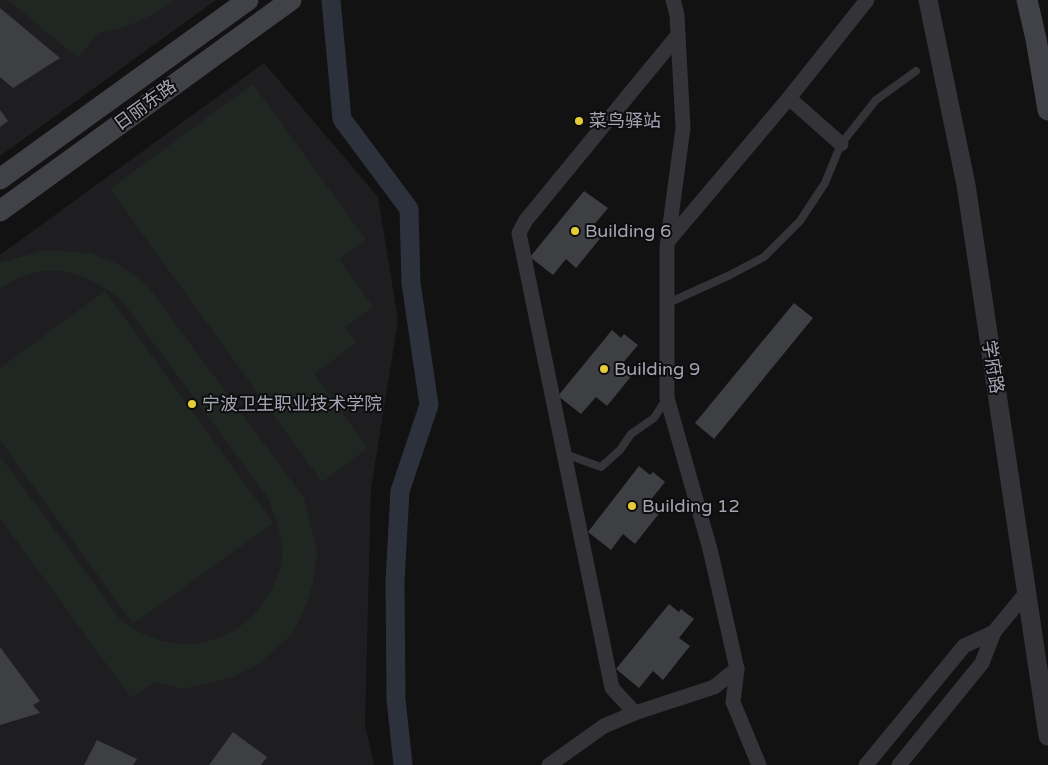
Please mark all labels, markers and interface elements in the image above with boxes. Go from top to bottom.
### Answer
street label: 日丽东路 [109,75,181,135]
place label: 菜鸟驿站 [589,110,661,132]
marker: 菜鸟驿站 [573,115,585,127]
place label: Building 6 [585,220,671,242]
marker: Building 6 [569,225,581,237]
street label: 学府路 [978,339,1008,395]
place label: Building 9 [614,358,700,380]
marker: Building 9 [598,363,610,375]
place label: 宁波卫生职业技术学院 [202,393,382,415]
marker: 宁波卫生职业技术学院 [186,398,198,410]
place label: Building 12 [642,495,740,517]
marker: Building 12 [626,500,638,512]

